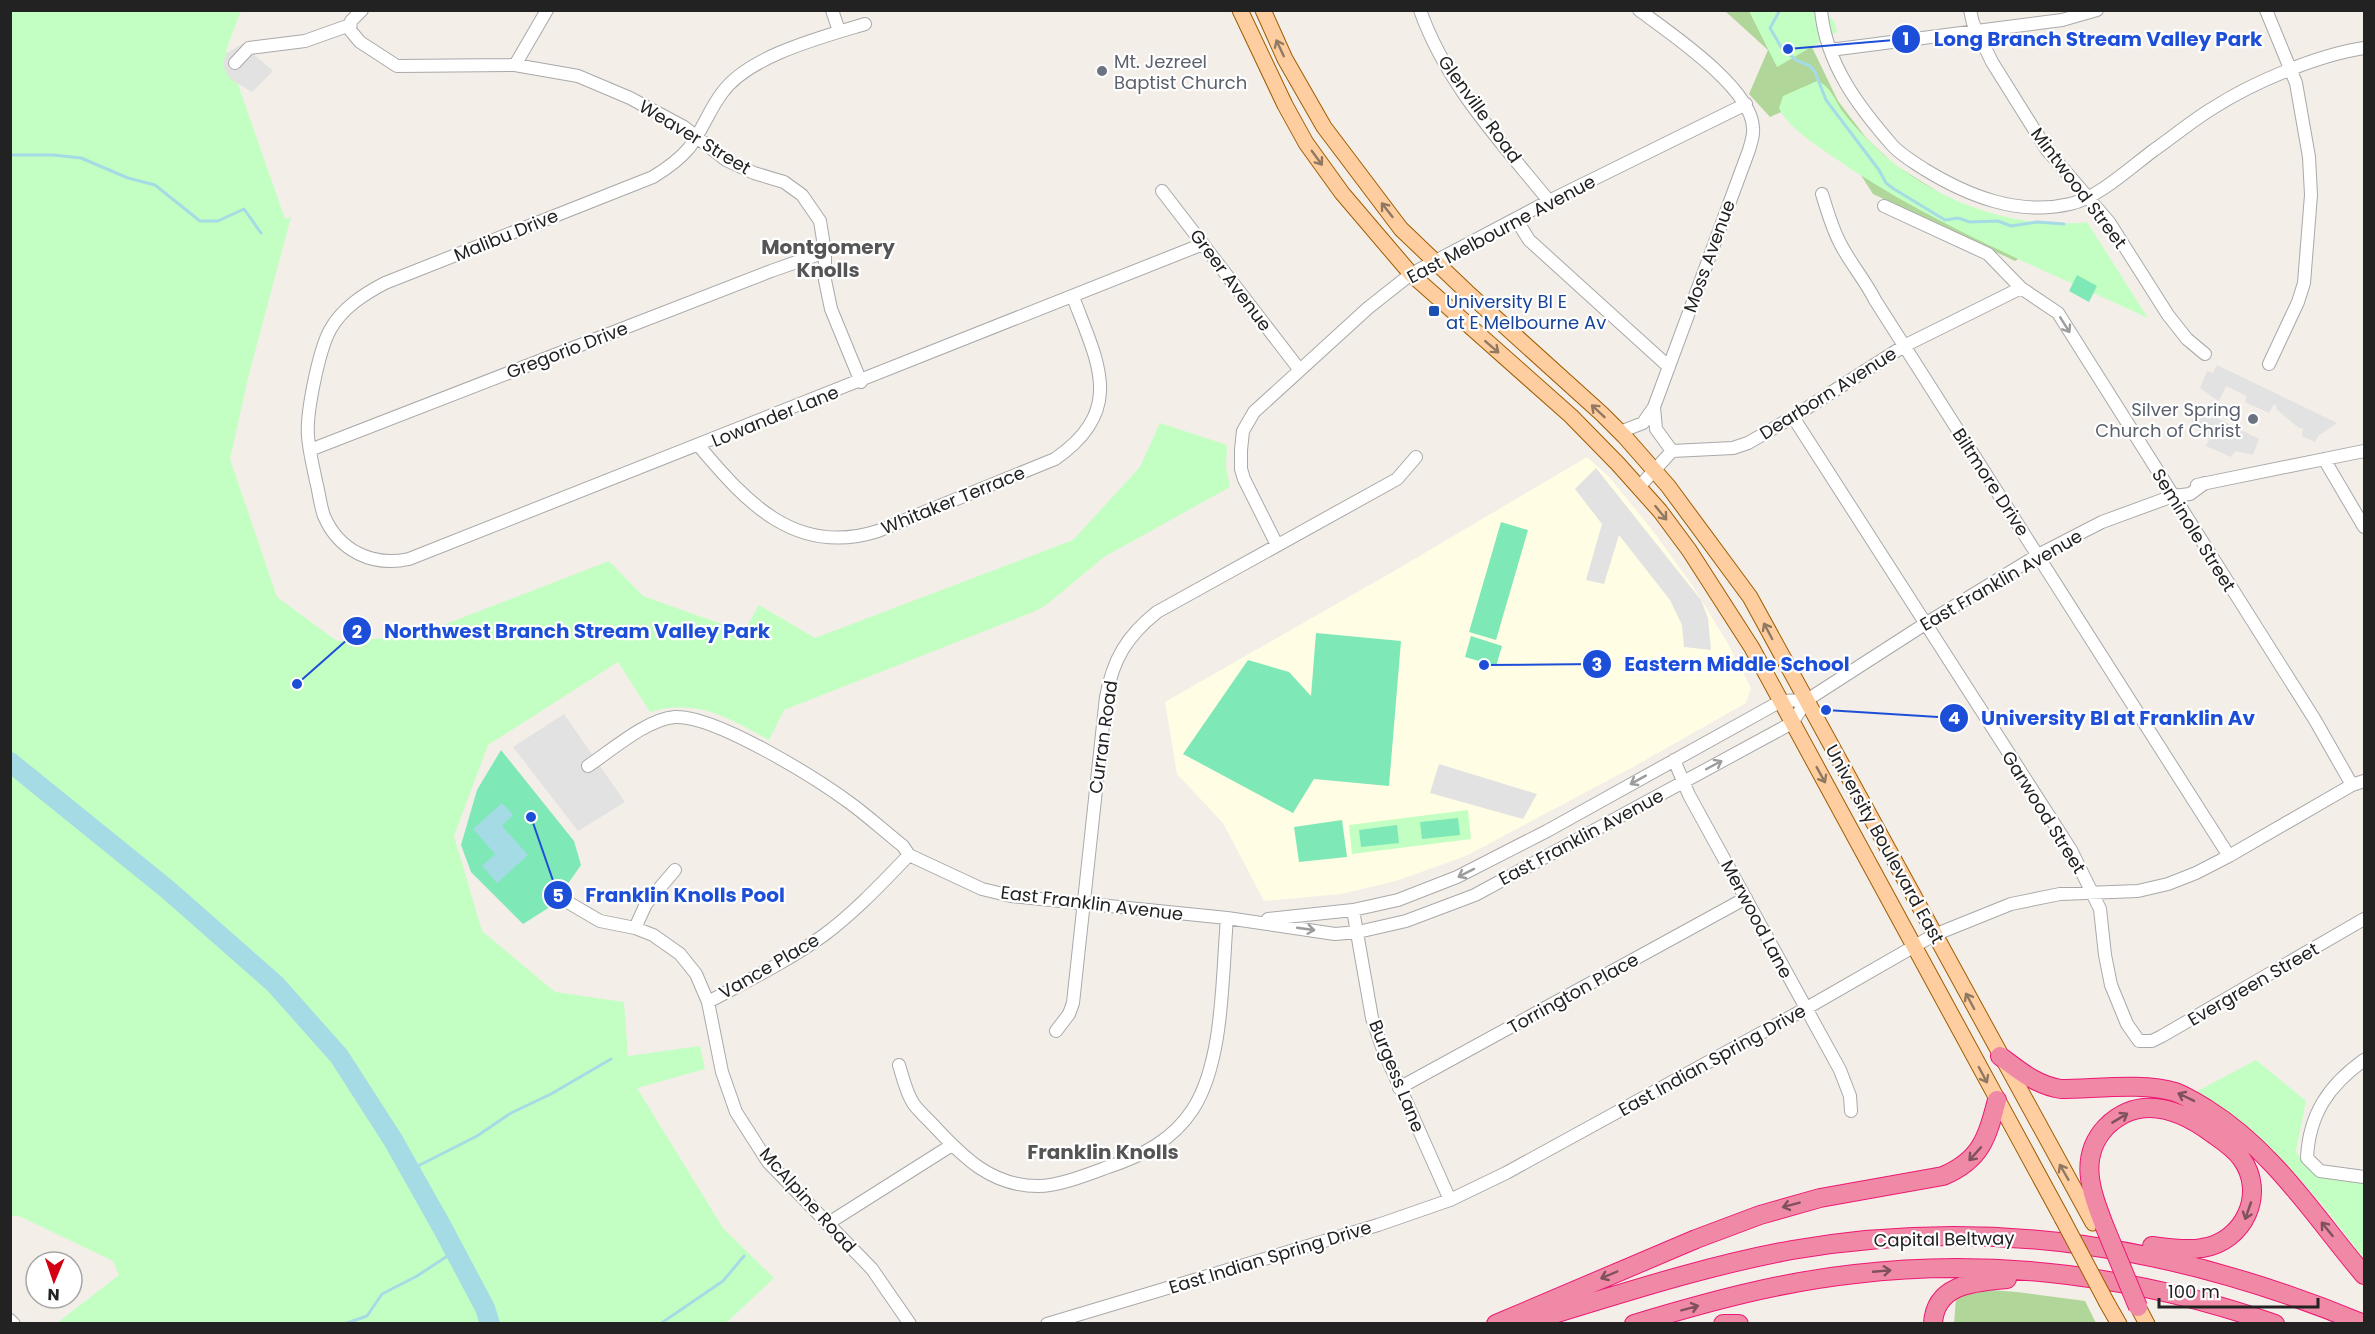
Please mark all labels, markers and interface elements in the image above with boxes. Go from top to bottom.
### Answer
callout: Long Branch Stream Valley Park [1891,20,2274,58]
text: Long Branch Stream Valley Park [1934,25,2263,53]
text: 1 [1903,26,1909,51]
one-way arrow [1273,39,1285,57]
place label: Mt. Jezreel Baptist Church [1114,49,1247,95]
street label: Glenville Road [1432,50,1528,168]
marker: Mt. Jezreel Baptist Church [1095,64,1109,78]
street label: Weaver Street [634,94,756,180]
street label: Mintwood Street [2025,122,2133,254]
one-way arrow [1311,150,1323,166]
street label: East Melbourne Avenue [1402,169,1600,289]
street label: Moss Avenue [1677,196,1741,316]
one-way arrow [1380,202,1393,218]
street label: Malibu Drive [450,203,562,267]
street label: Greer Avenue [1184,224,1278,336]
district label: Montgomery Knolls [761,233,895,284]
place label: University Bl E at E Melbourne Av [1446,289,1606,335]
marker: University Bl E at E Melbourne Av [1427,304,1441,318]
street label: Gregorio Drive [503,315,631,385]
one-way arrow [2060,316,2072,333]
one-way arrow [1484,340,1499,354]
street label: Dearborn Avenue [1755,341,1901,445]
street label: Lowander Lane [708,379,842,453]
place label: Silver Spring Church of Christ [2095,397,2241,443]
one-way arrow [1591,404,1606,418]
marker: Silver Spring Church of Christ [2246,412,2260,426]
street label: Biltmore Drive [1947,423,2035,541]
street label: Whitaker Terrace [877,460,1029,540]
street label: Seminole Street [2146,464,2242,596]
one-way arrow [1654,504,1667,520]
street label: East Franklin Avenue [1915,523,2087,637]
callout: Northwest Branch Stream Valley Park [342,612,782,650]
text: Northwest Branch Stream Valley Park [384,617,771,645]
text: 2 [352,619,362,644]
one-way arrow [1762,623,1774,640]
callout: Eastern Middle School [1582,645,1861,683]
text: Eastern Middle School [1624,650,1850,678]
text: 3 [1592,652,1602,677]
street label: Curran Road [1083,679,1123,795]
callout: University Bl at Franklin Av [1939,699,2267,737]
text: University Bl at Franklin Av [1981,704,2255,732]
text: 4 [1948,705,1960,730]
street label: University Boulevard East [1820,740,1950,948]
street label: Garwood Street [1996,746,2092,878]
one-way arrow [1705,759,1723,771]
one-way arrow [1815,766,1827,783]
one-way arrow [1629,775,1647,786]
street label: East Franklin Avenue [1494,783,1668,891]
street label: Merwood Lane [1715,855,1799,983]
one-way arrow [1458,867,1475,879]
callout: Franklin Knolls Pool [543,876,797,914]
street label: East Franklin Avenue [999,879,1185,927]
text: Franklin Knolls Pool [585,881,785,909]
text: 5 [552,883,564,908]
one-way arrow [1296,924,1315,935]
street label: Vance Place [714,927,824,1005]
street label: Evergreen Street [2183,936,2323,1032]
street label: Torrington Place [1503,947,1643,1039]
one-way arrow [1964,993,1975,1011]
street label: East Indian Spring Drive [1614,998,1810,1122]
street label: Burgess Lane [1363,1016,1431,1136]
one-way arrow [1978,1066,1989,1084]
one-way arrow [2178,1091,2196,1103]
one-way arrow [2111,1112,2128,1124]
district label: Franklin Knolls [1027,1138,1179,1166]
street label: McAlpine Road [754,1142,862,1258]
one-way arrow [1968,1146,1982,1161]
one-way arrow [2058,1164,2070,1181]
one-way arrow [1782,1200,1801,1212]
one-way arrow [2242,1201,2253,1219]
street label: East Indian Spring Drive [1166,1214,1374,1300]
one-way arrow [2321,1222,2334,1238]
street label: Capital Beltway [1873,1225,2015,1253]
north arrow [24,1250,84,1310]
one-way arrow [1871,1265,1891,1276]
one-way arrow [1600,1270,1619,1281]
scale bar [2159,1271,2318,1309]
text: 100 m [2168,1279,2220,1304]
text: N [47,1283,60,1306]
one-way arrow [1681,1301,1700,1313]

